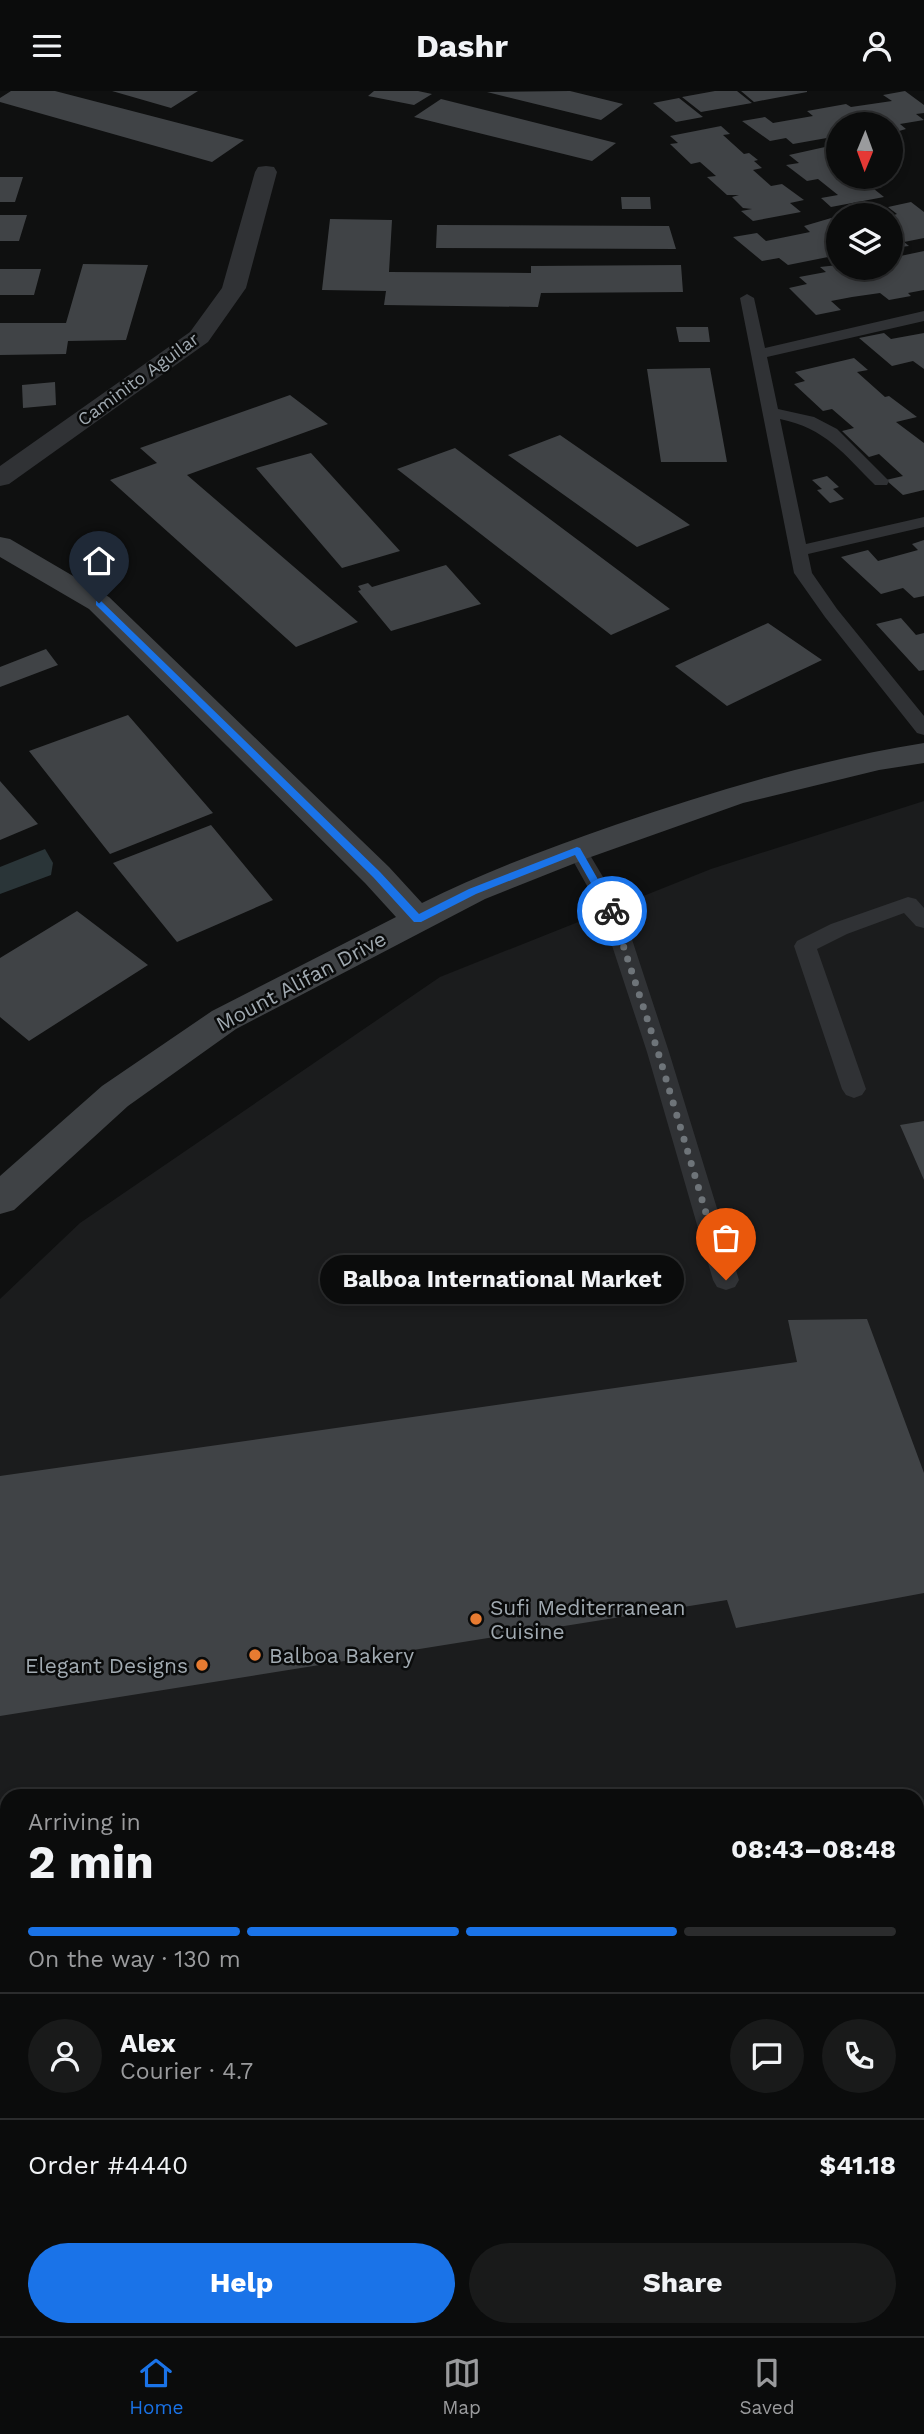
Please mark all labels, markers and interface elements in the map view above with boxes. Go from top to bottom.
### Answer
icon: menu [28,27,66,65]
text: Dashr [416,27,508,65]
icon: person [858,27,896,65]
north arrow [826,112,903,189]
map controls [826,112,903,280]
button: layers [826,203,903,280]
street label: Caminito Aguilar [73,328,203,430]
pin [69,531,129,603]
icon: home [80,542,118,580]
courier [577,876,647,946]
icon: bike [593,892,631,930]
street label: Mount Alifan Drive [212,926,390,1036]
pin [696,1208,756,1280]
icon: bag [707,1219,745,1257]
callout: Balboa International Market [320,1255,684,1305]
text: Balboa International Market [342,1266,662,1293]
place label: Sufi Mediterranean Cuisine [490,1595,686,1644]
marker: Sufi Mediterranean Cuisine [468,1611,484,1627]
place label: Balboa Bakery [269,1643,414,1668]
marker: Balboa Bakery [247,1647,263,1663]
place label: Elegant Designs [25,1653,188,1678]
marker: Elegant Designs [194,1657,210,1673]
text: Arriving in [28,1809,141,1836]
text: 08:43–08:48 [731,1834,896,1864]
text: 2 min [28,1835,154,1889]
text: On the way · 130 m [28,1946,241,1973]
button: person [28,2019,102,2093]
button: chat [730,2019,804,2093]
button: phone [822,2019,896,2093]
text: Alex [120,2028,176,2058]
text: Courier · 4.7 [120,2058,253,2085]
text: Order #4440 [28,2150,188,2180]
text: $41.18 [820,2150,896,2180]
button: Help [28,2243,455,2323]
button: Share [469,2243,896,2323]
tab: Home [129,2354,184,2419]
tab: Map [442,2354,481,2419]
tab: Saved [739,2354,795,2419]

